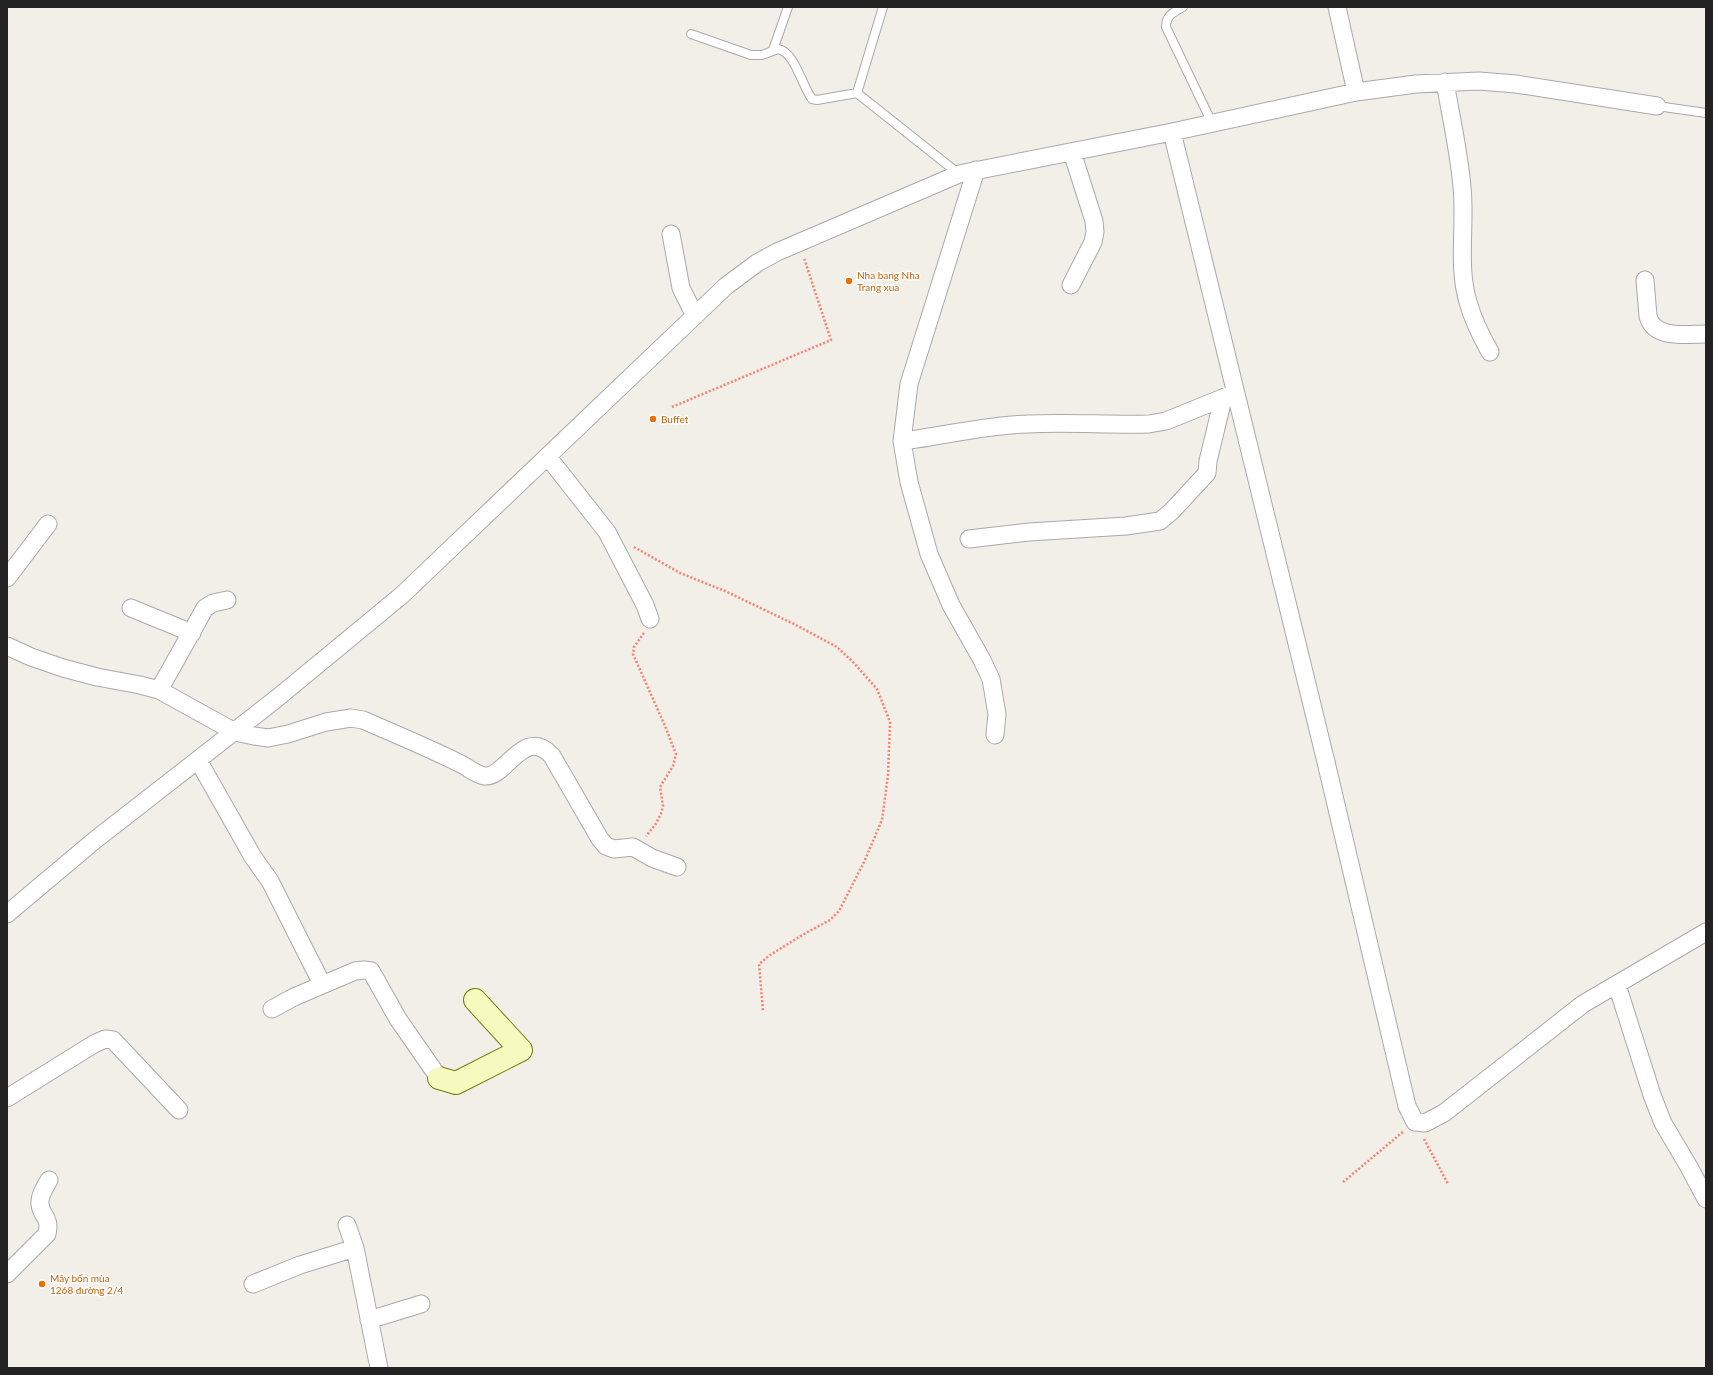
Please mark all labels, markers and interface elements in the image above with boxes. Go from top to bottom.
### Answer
place label: Nha bang Nha Trang xua [857,269,920,293]
marker: Nha bang Nha Trang xua [844,276,854,286]
place label: Buffet [661,413,689,425]
marker: Buffet [648,414,658,424]
place label: Mây bốn mùa 1268 đường 2/4 [50,1272,123,1296]
marker: Mây bốn mùa 1268 đường 2/4 [37,1279,47,1289]

